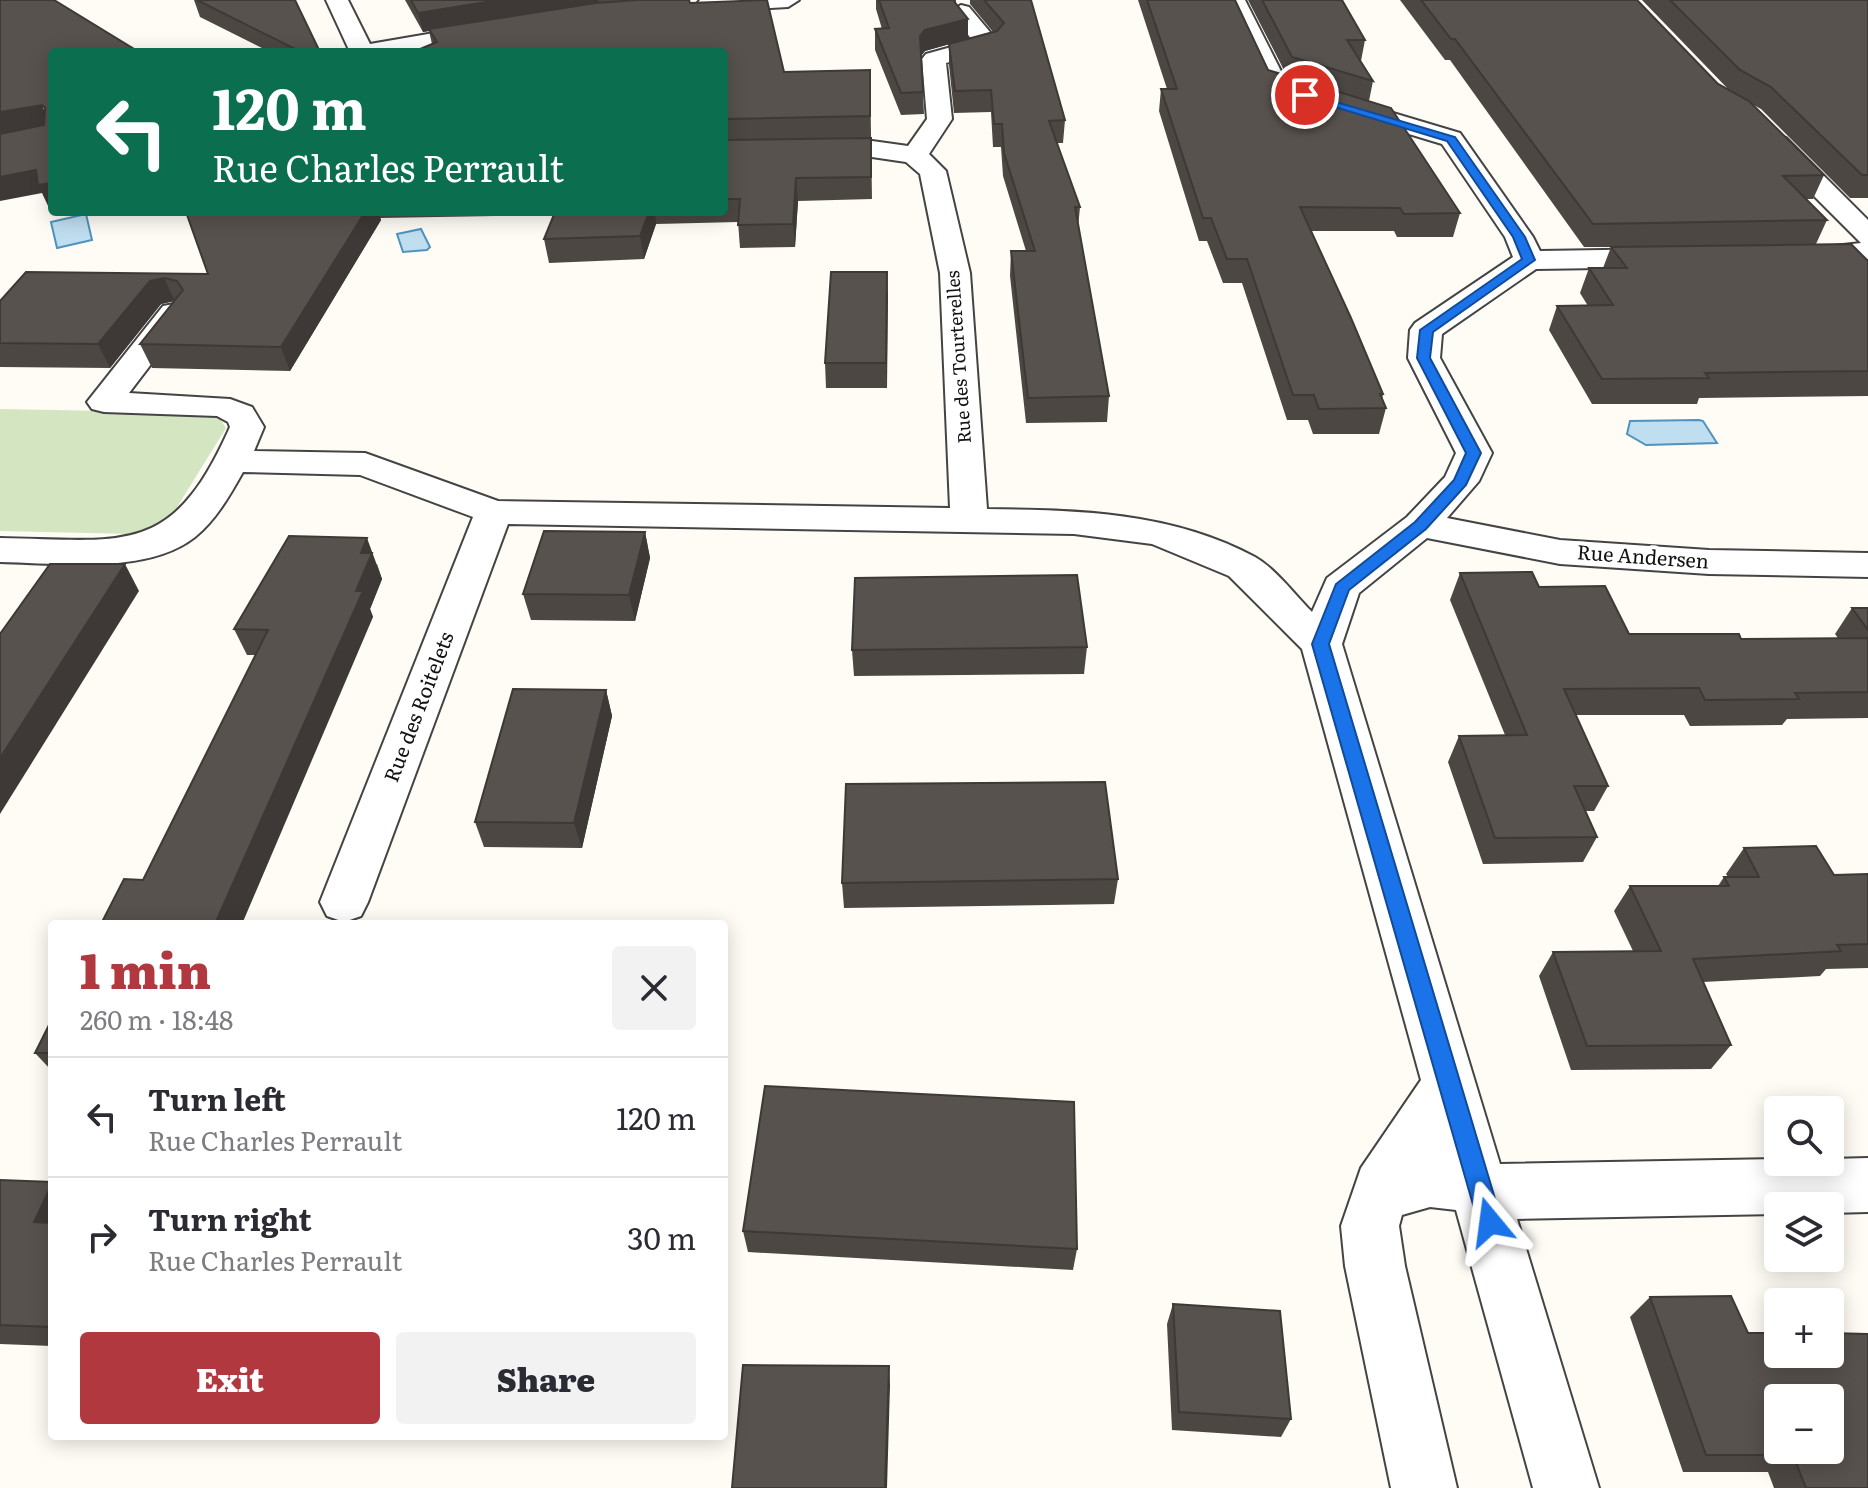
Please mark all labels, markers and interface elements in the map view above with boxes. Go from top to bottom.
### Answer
pin [1271,61,1339,129]
text: 120 m [212,64,367,147]
icon: arrive [1283,73,1327,117]
icon: left [80,80,184,184]
text: Rue Charles Perrault [212,140,564,193]
street label: Rue des Tourterelles [938,270,977,445]
street label: Rue Andersen [1576,535,1710,575]
street label: Rue des Roitelets [375,627,460,786]
text: 1 min [80,933,211,1004]
button: close [612,946,696,1030]
text: 260 m · 18:48 [80,999,233,1038]
text: Turn left [148,1076,286,1120]
icon: left [80,1095,124,1139]
text: 120 m [616,1095,696,1139]
map controls [1764,1096,1844,1464]
button: search [1764,1096,1844,1176]
text: Rue Charles Perrault [148,1120,402,1159]
position arrow [1448,1180,1532,1264]
button: layers [1764,1192,1844,1272]
text: Turn right [148,1196,312,1240]
icon: right [80,1215,124,1259]
text: 30 m [627,1215,696,1259]
text: Rue Charles Perrault [148,1240,402,1279]
button: + [1764,1288,1844,1368]
button: Exit [80,1332,380,1424]
button: Share [396,1332,696,1424]
button: − [1764,1384,1844,1464]

